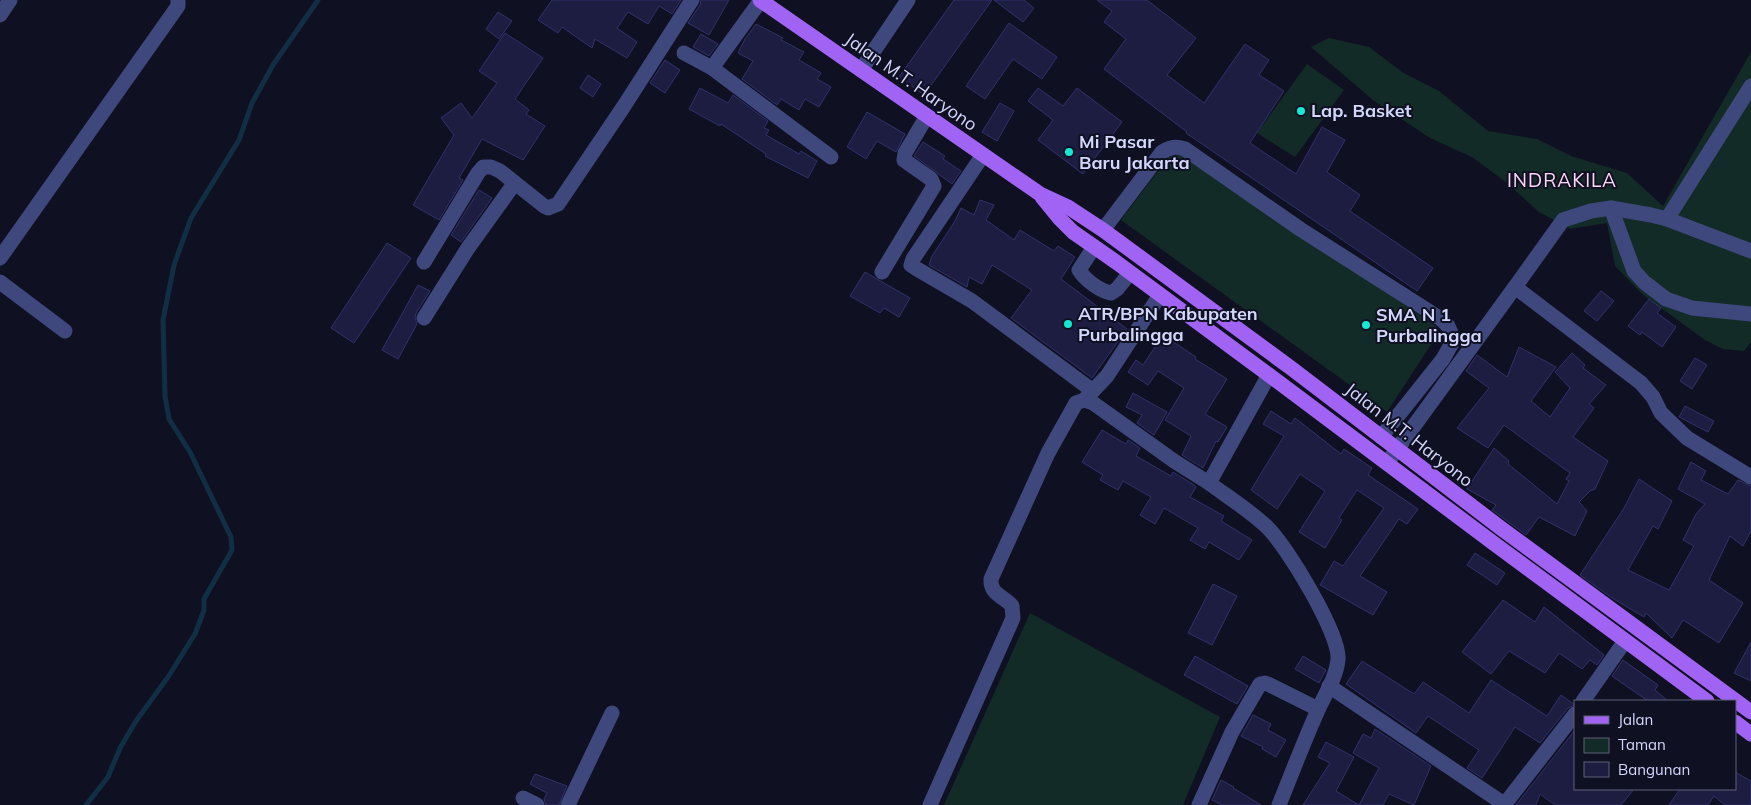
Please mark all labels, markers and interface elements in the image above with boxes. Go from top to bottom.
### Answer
street label: Jalan M.T. Haryono [841,27,982,136]
place label: Lap. Basket [1311,99,1412,122]
marker: Lap. Basket [1295,105,1307,117]
place label: Mi Pasar Baru Jakarta [1079,130,1190,174]
marker: Mi Pasar Baru Jakarta [1063,146,1075,158]
district label: INDRAKILA [1507,168,1617,192]
place label: ATR/BPN Kabupaten Purbalingga [1078,302,1258,346]
place label: SMA N 1 Purbalingga [1376,303,1482,347]
marker: ATR/BPN Kabupaten Purbalingga [1062,318,1074,330]
marker: SMA N 1 Purbalingga [1360,319,1372,331]
street label: Jalan M.T. Haryono [1341,377,1478,492]
legend [1574,700,1736,790]
text: Jalan [1618,710,1653,729]
text: Taman [1618,735,1666,754]
text: Bangunan [1618,760,1690,779]

